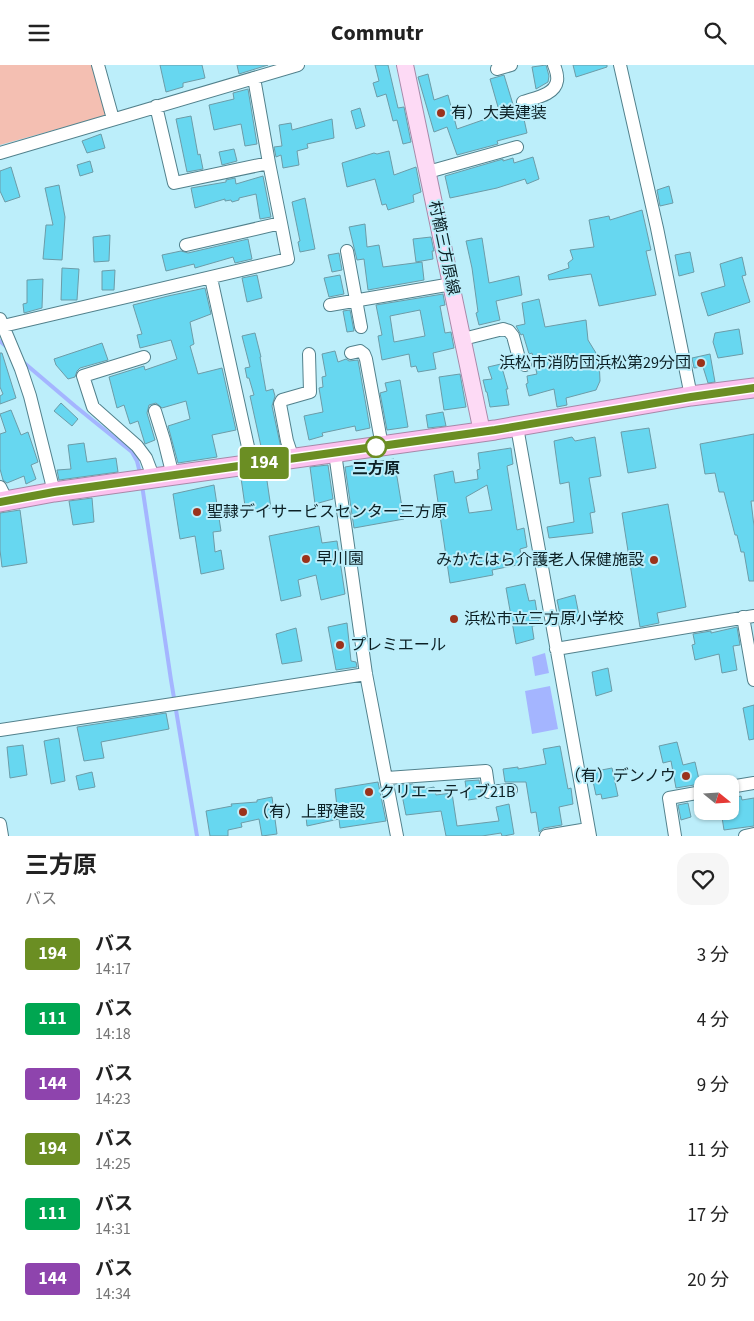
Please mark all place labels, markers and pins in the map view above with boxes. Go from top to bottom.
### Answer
place label: 有）大美建装 [451,102,547,124]
marker: 有）大美建装 [435,107,447,119]
place label: 浜松市消防団浜松第29分団 [499,352,691,374]
marker: 浜松市消防団浜松第29分団 [695,357,707,369]
marker: 三方原 [365,436,387,458]
place label: 三方原 [352,458,400,480]
place label: 聖隷デイサービスセンター三方原 [207,501,447,523]
marker: 聖隷デイサービスセンター三方原 [191,506,203,518]
place label: 早川園 [316,548,364,570]
place label: みかたはら介護老人保健施設 [436,549,644,571]
marker: 早川園 [300,553,312,565]
marker: みかたはら介護老人保健施設 [648,554,660,566]
place label: 浜松市立三方原小学校 [464,608,624,630]
marker: 浜松市立三方原小学校 [448,613,460,625]
place label: プレミエール [350,634,446,656]
marker: プレミエール [334,639,346,651]
place label: （有）デンノウ [565,765,676,787]
marker: （有）デンノウ [680,770,692,782]
place label: クリエーティブ21B [379,781,515,803]
marker: クリエーティブ21B [363,786,375,798]
place label: （有）上野建設 [253,801,365,823]
marker: （有）上野建設 [237,806,249,818]

